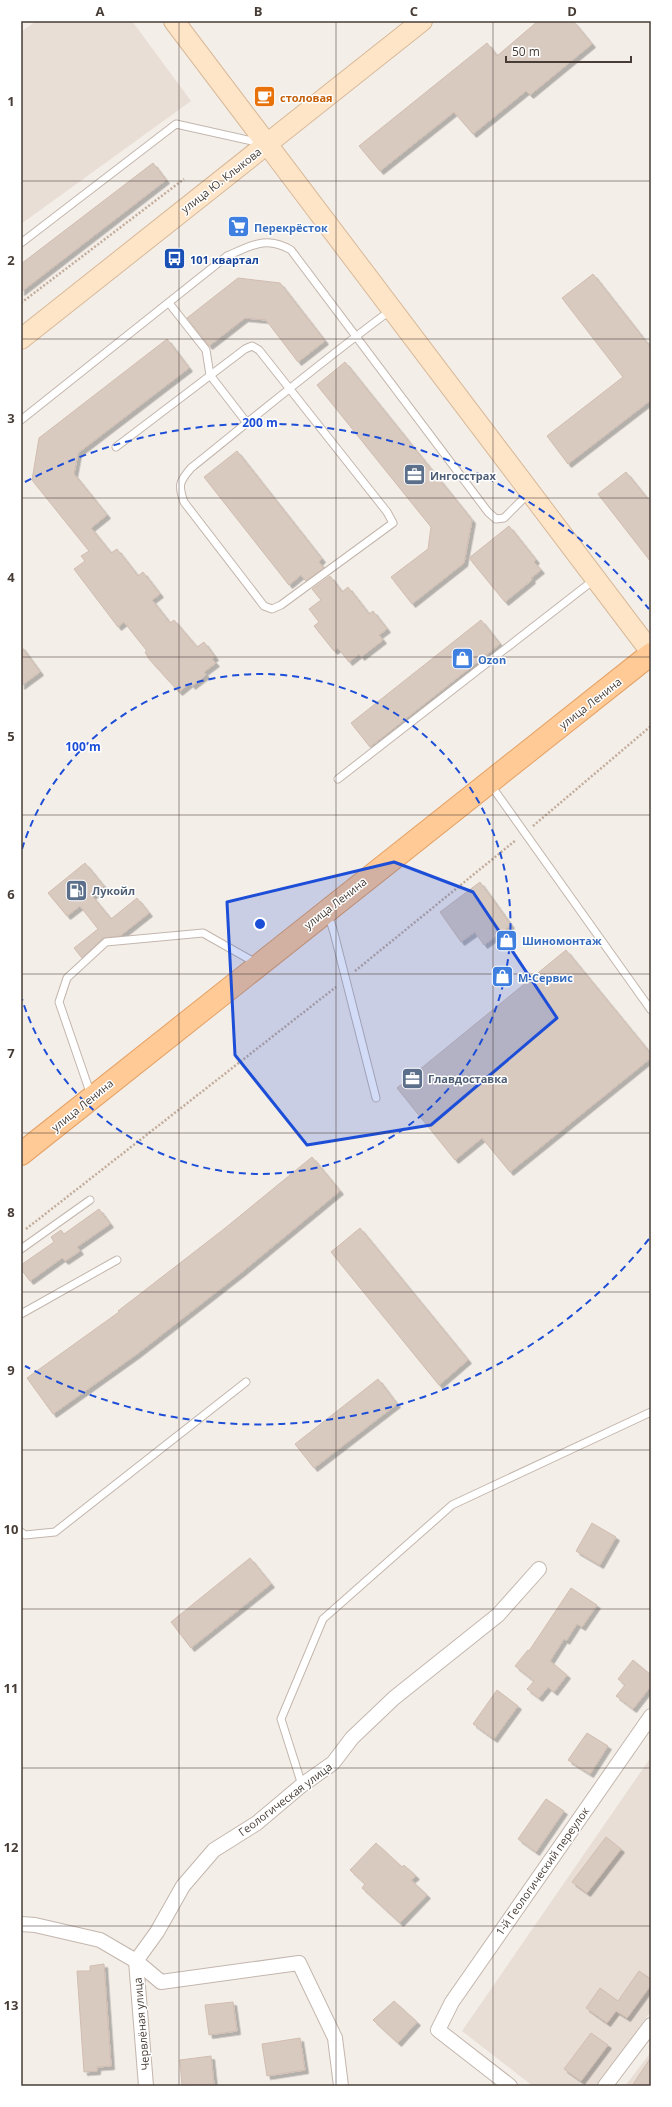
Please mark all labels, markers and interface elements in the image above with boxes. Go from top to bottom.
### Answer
text: A [96,2,105,20]
text: B [254,2,263,20]
text: C [410,2,418,20]
text: D [567,2,577,20]
scale bar [506,38,631,64]
text: 50 m [512,43,540,60]
cafe icon: столовая [252,84,278,110]
place label: столовая [280,90,333,105]
text: 1 [7,92,15,110]
street label: улица Ю. Клыкова [178,144,264,216]
supermarket icon: Перекрёсток [225,214,251,240]
place label: Перекрёсток [254,220,328,235]
bus stop icon: 101 квартал [161,246,187,272]
text: 2 [7,251,15,269]
place label: 101 квартал [190,252,259,267]
text: 3 [7,409,15,427]
text: 200 m [242,414,278,431]
office icon: Ингосстрах [401,462,427,488]
place label: Ингосстрах [430,468,496,483]
text: 4 [7,568,15,586]
shop icon: Ozon [450,646,476,672]
place label: Ozon [478,652,506,667]
street label: улица Ленина [556,674,624,732]
text: 5 [7,727,15,745]
text: 100 m [65,738,101,755]
street label: улица Ленина [301,874,369,932]
fuel station icon: Лукойл [63,877,89,903]
place label: Лукойл [92,883,135,898]
text: 6 [7,885,15,903]
centre of rings [253,917,267,931]
shop icon: Шиномонтаж [494,927,520,953]
place label: Шиномонтаж [522,933,602,948]
shop icon: М-Сервис [490,964,516,990]
place label: М-Сервис [518,970,573,985]
text: 7 [7,1044,15,1062]
office icon: Главдоставка [399,1065,425,1091]
place label: Главдоставка [428,1071,508,1086]
street label: улица Ленина [48,1075,116,1135]
text: 8 [7,1203,15,1221]
text: 9 [7,1361,15,1379]
text: 10 [4,1520,18,1538]
text: 11 [4,1679,18,1697]
street label: Геологическая улица [235,1759,335,1839]
street label: 1-й Геологический переулок [492,1804,592,1938]
text: 12 [4,1838,19,1856]
street label: Червлёная улица [129,1977,153,2071]
text: 13 [4,1996,18,2014]

